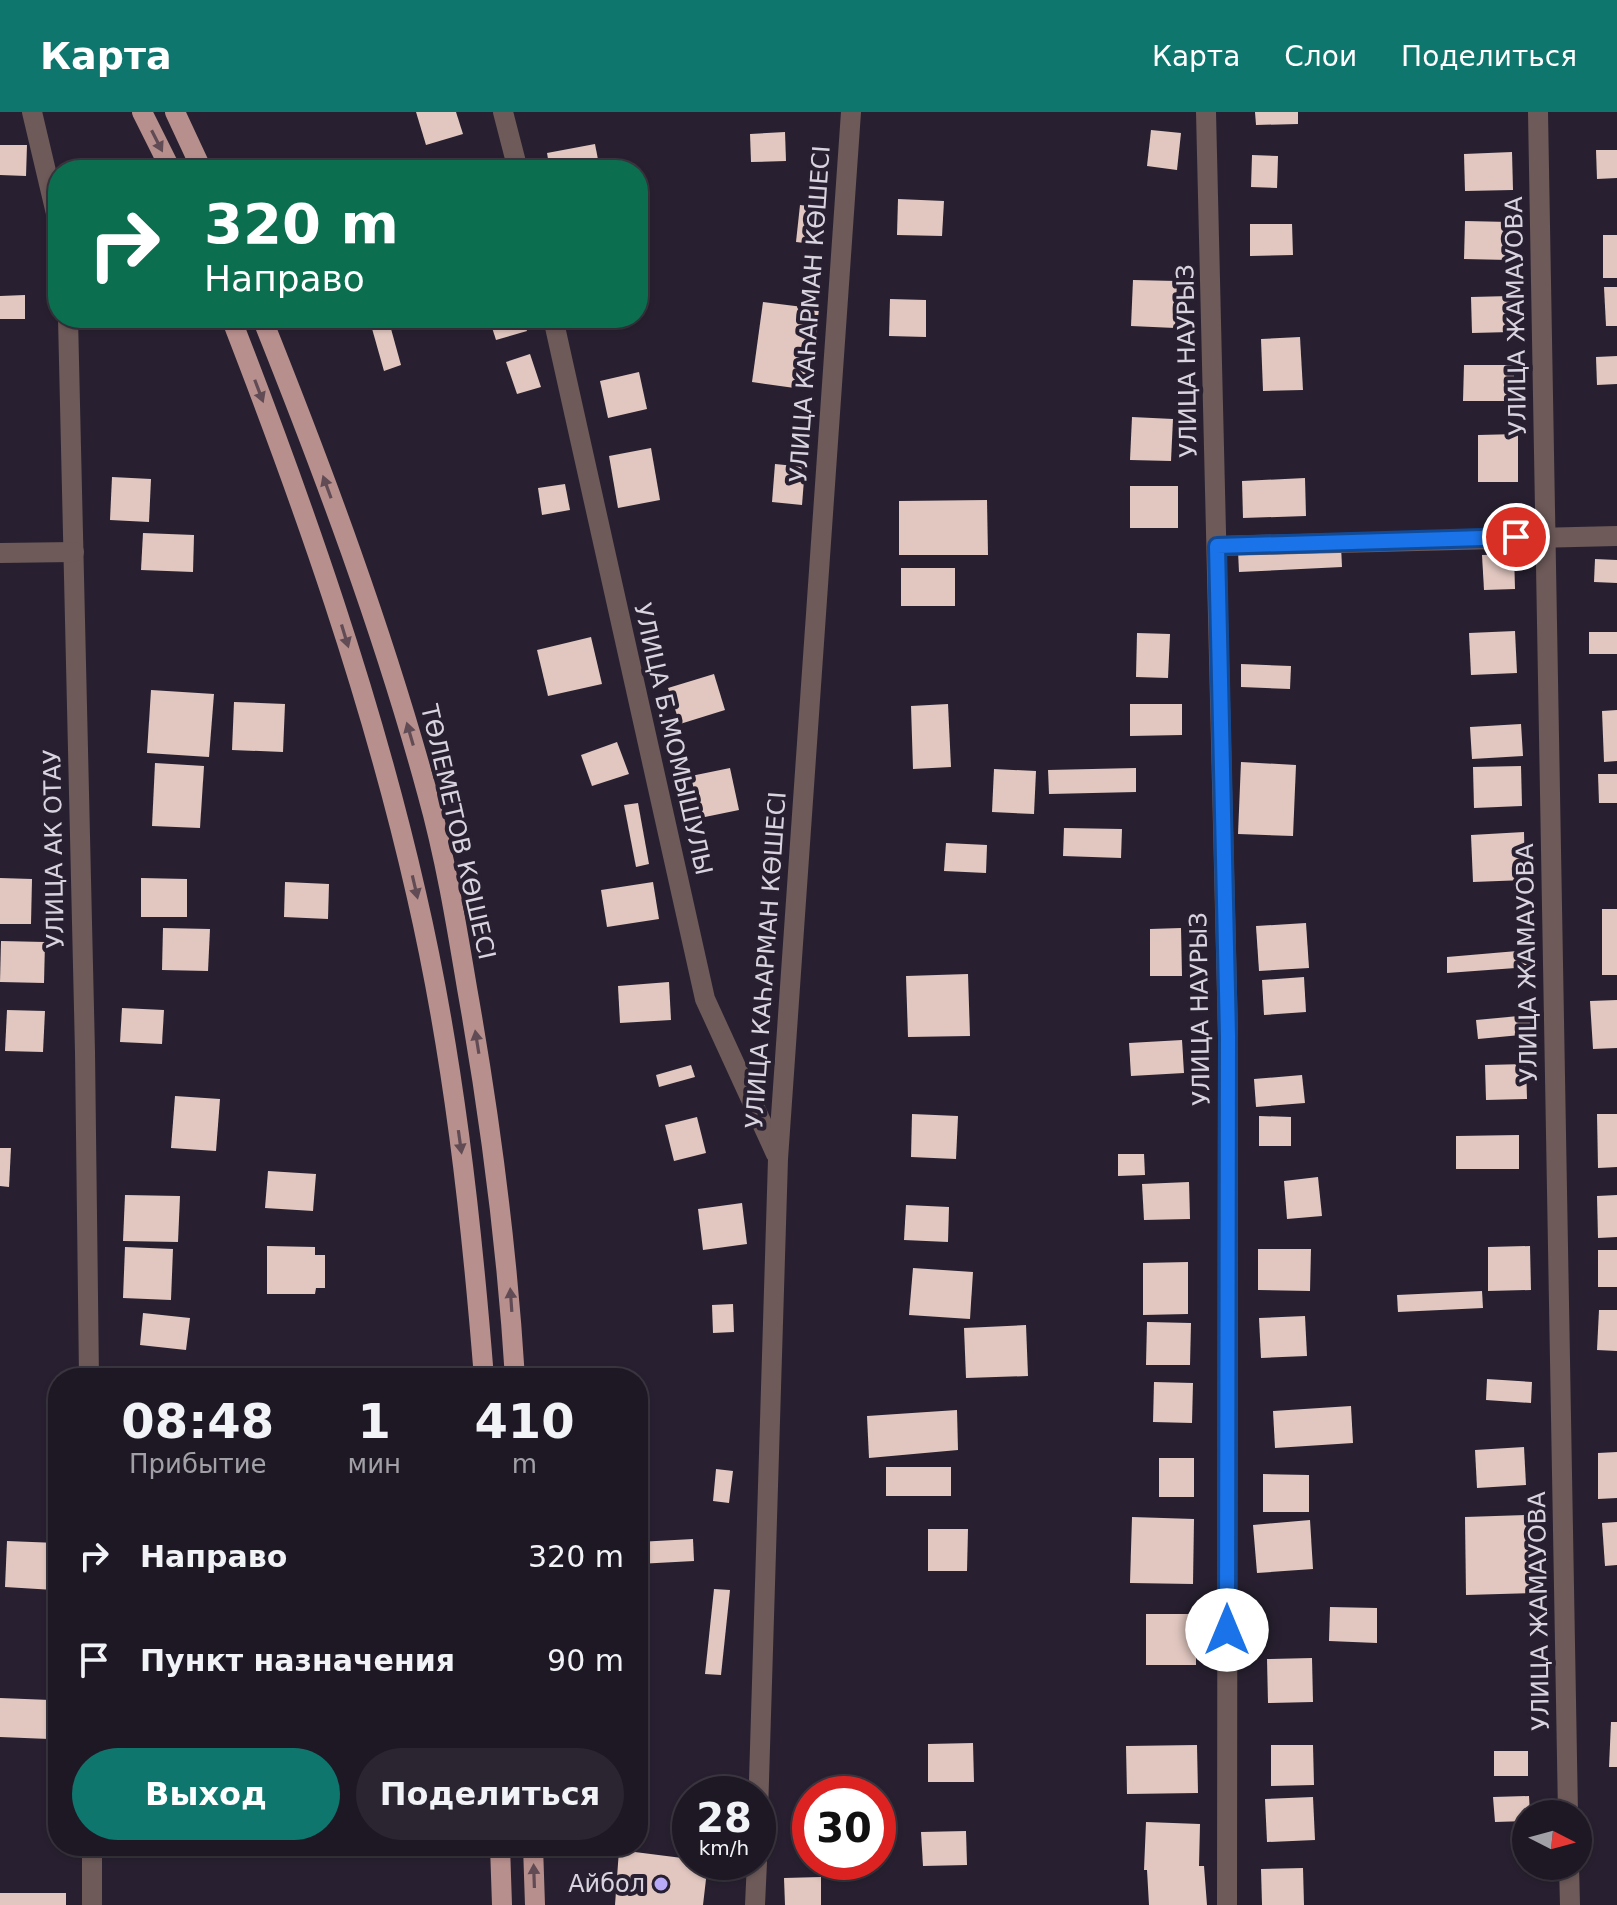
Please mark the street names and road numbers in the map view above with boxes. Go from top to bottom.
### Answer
street label: УЛИЦА КАҺАРМАН КӨШЕСІ [784,145,836,483]
street label: УЛИЦА ЖАМАУОВА [1500,196,1532,436]
street label: УЛИЦА НАУРЫЗ [1171,264,1203,458]
street label: УЛИЦА Б.МОМЫШУЛЫ [628,600,718,878]
street label: ТӨЛЕМЕТОВ КӨШЕСІ [415,701,501,962]
street label: УЛИЦА АК ОТАУ [38,749,70,949]
street label: УЛИЦА КАҺАРМАН КӨШЕСІ [740,791,792,1129]
street label: УЛИЦА ЖАМАУОВА [1511,843,1543,1083]
street label: УЛИЦА НАУРЫЗ [1184,912,1216,1106]
street label: УЛИЦА ЖАМАУОВА [1523,1491,1555,1731]

